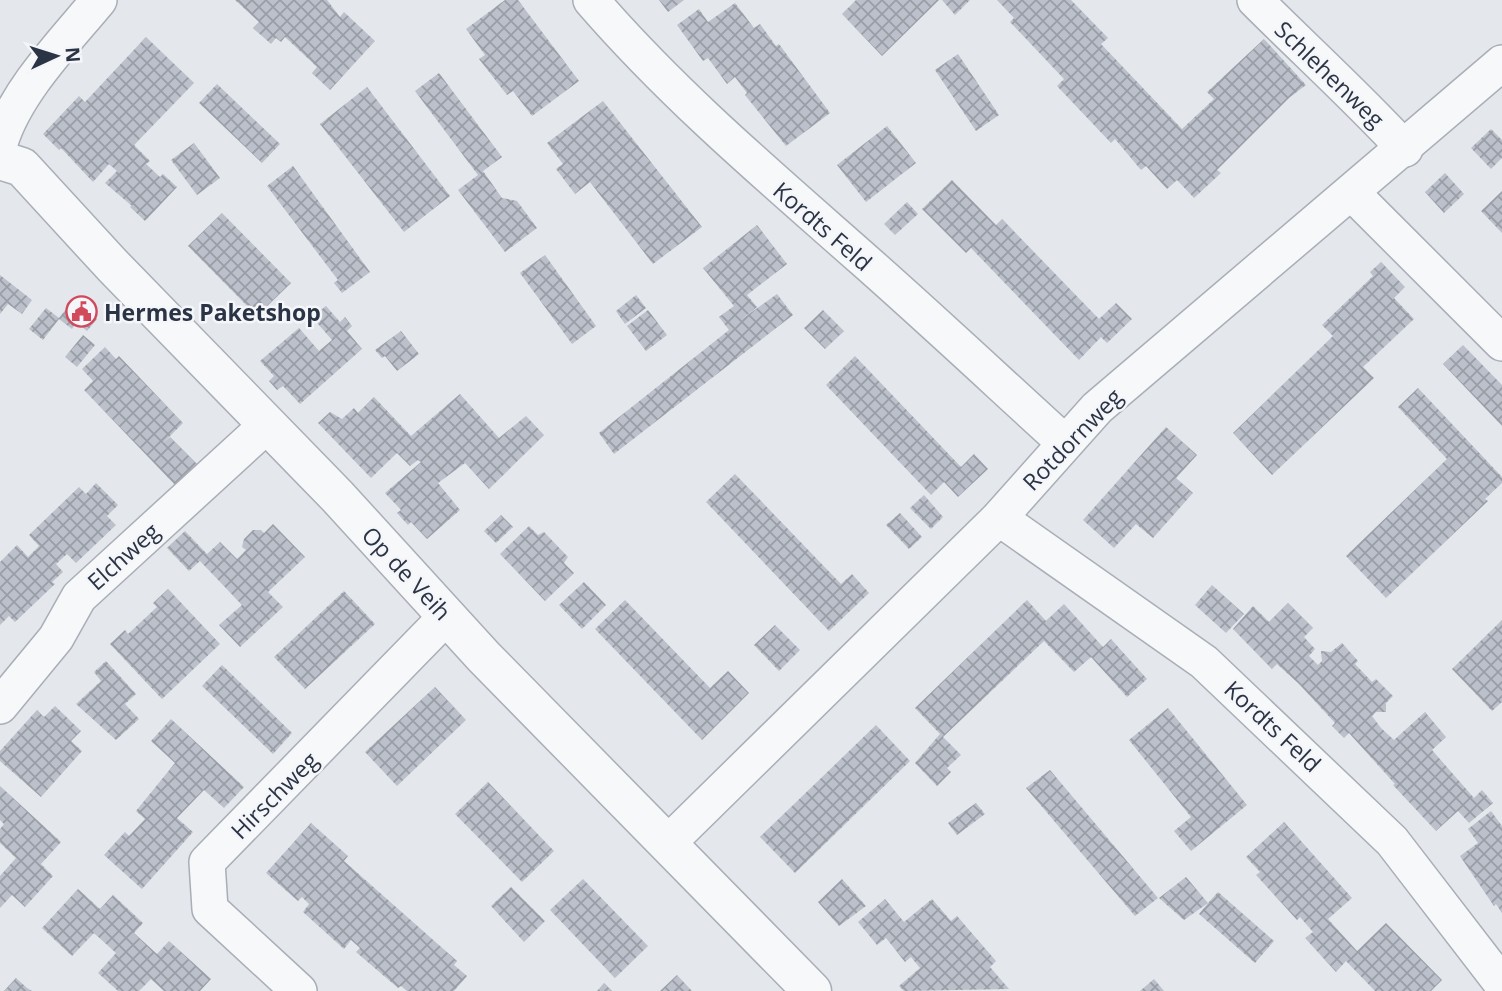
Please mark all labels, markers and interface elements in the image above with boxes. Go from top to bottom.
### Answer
street label: Schlehenweg [1268,14,1392,135]
north arrow [21,21,91,91]
text: N [59,46,86,63]
street label: Kordts Feld [767,174,879,278]
public building icon: Hermes Paketshop [64,295,98,329]
place label: Hermes Paketshop [104,296,321,328]
street label: Rotdornweg [1015,380,1129,497]
street label: Elchweg [80,515,166,597]
street label: Op de Veih [355,519,459,627]
street label: Kordts Feld [1218,673,1328,779]
street label: Hirschweg [223,744,325,846]

